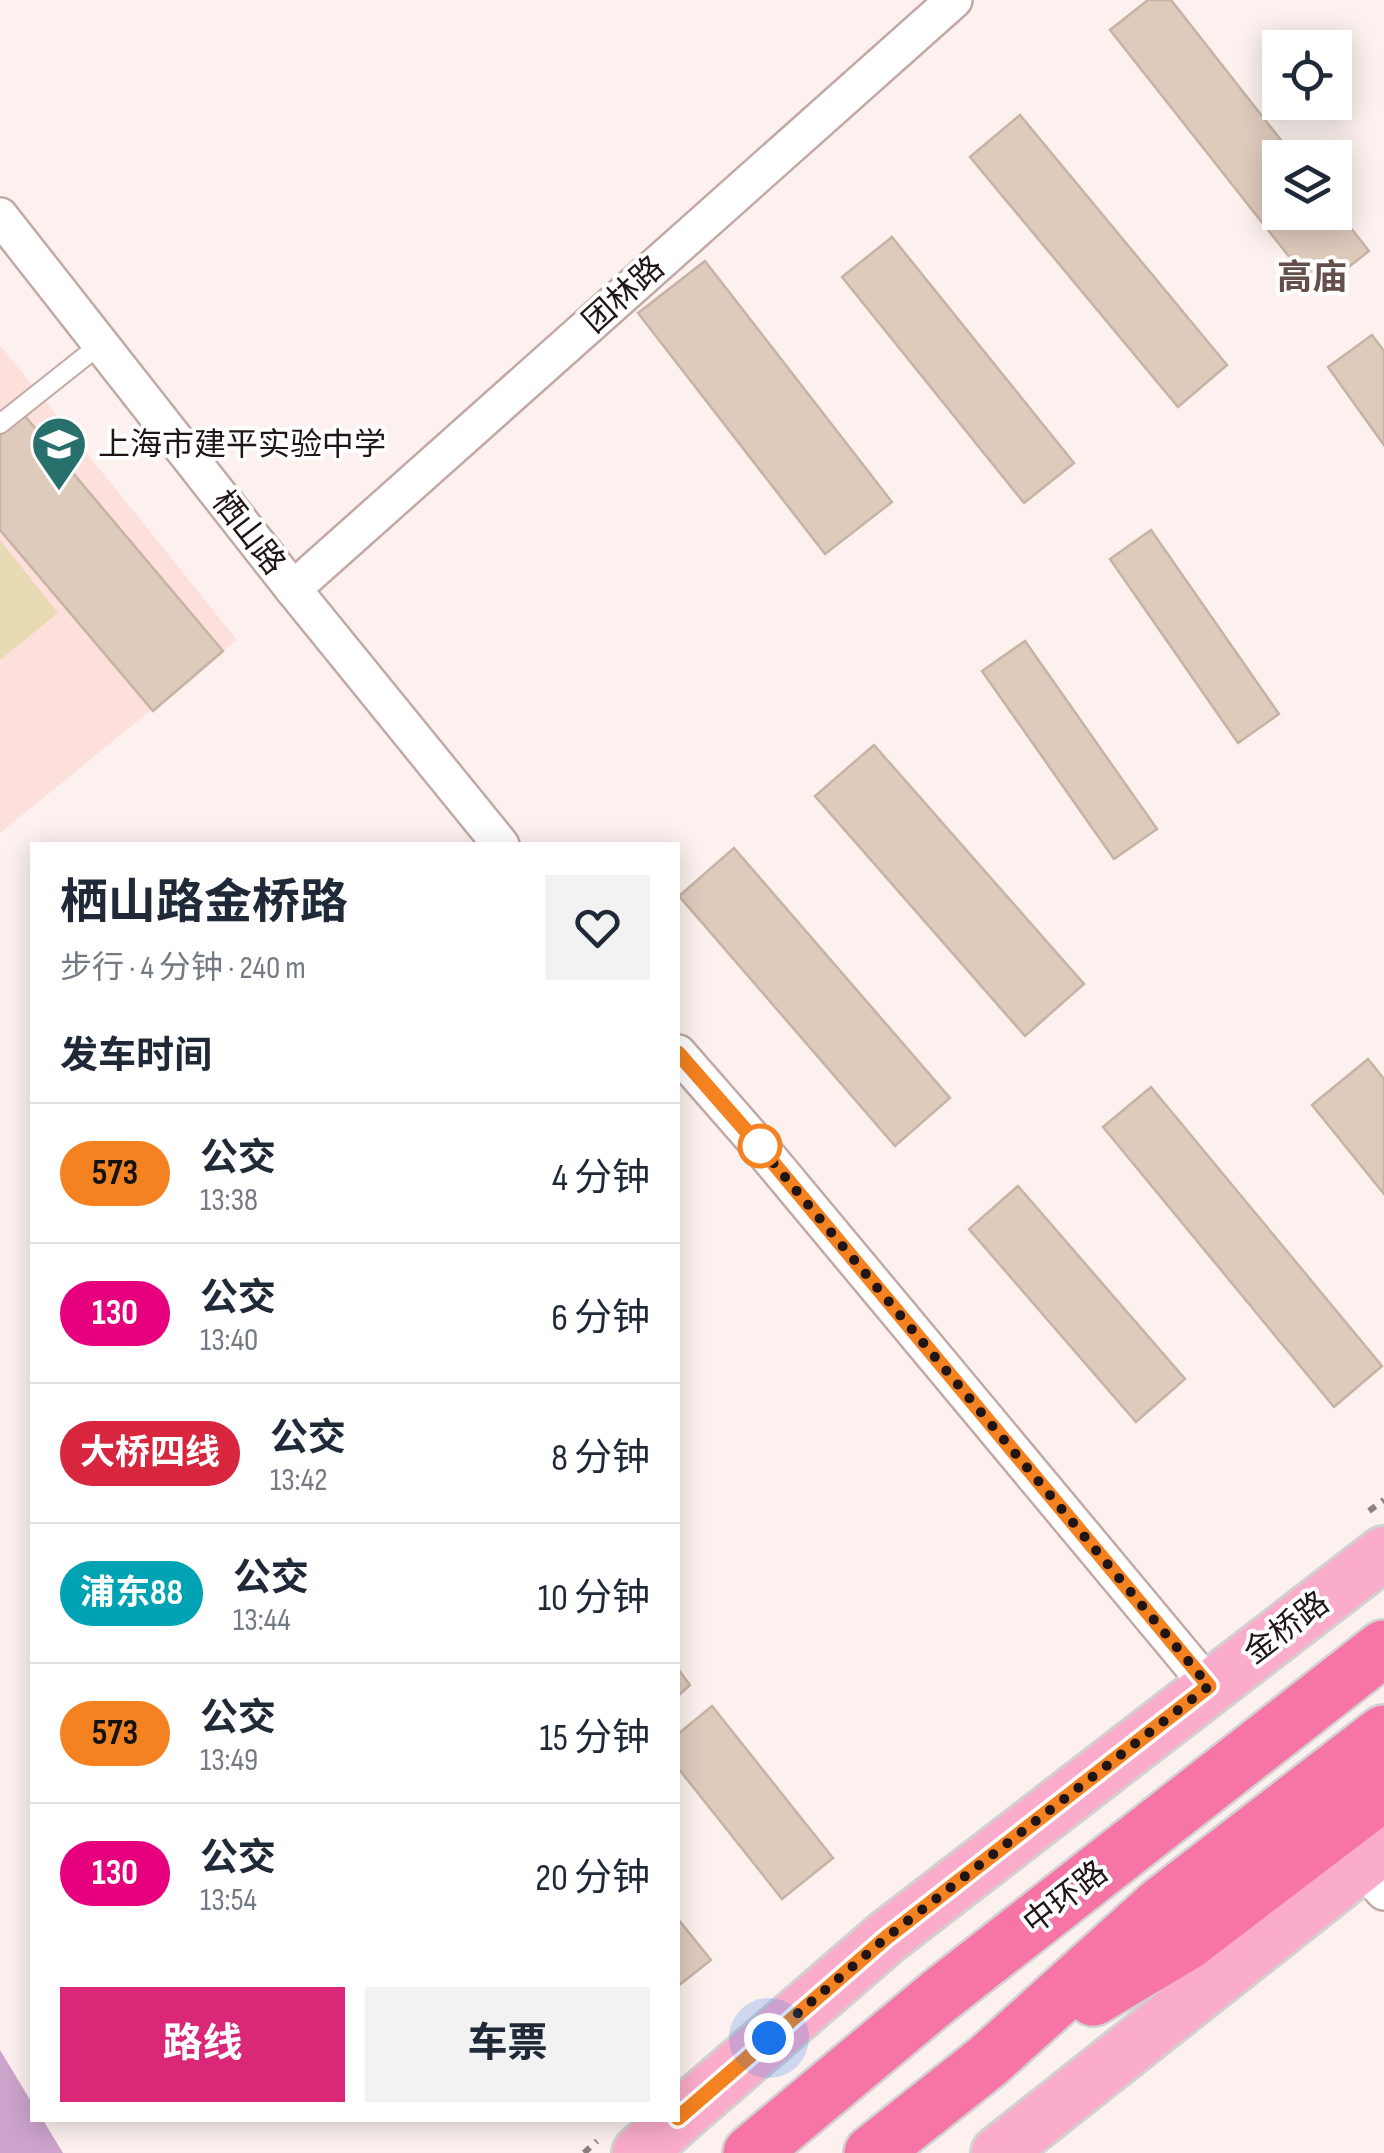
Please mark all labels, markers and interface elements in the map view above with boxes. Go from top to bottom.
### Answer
map controls [1262,30,1352,230]
button: locate [1262,30,1352,120]
button: layers [1262,140,1352,230]
street label: 团林路 [575,248,673,342]
district label: 高庙 [1277,257,1347,300]
school or university icon: 上海市建平实验中学 [29,414,89,493]
place label: 上海市建平实验中学 [98,426,386,465]
street label: 栖山路 [203,483,293,583]
text: 栖山路金桥路 [60,875,348,932]
button: heart [545,875,650,980]
text: 步行 · 4 分钟 · 240 m [60,949,306,988]
text: 发车时间 [60,1034,212,1079]
unlabelled marker [739,1125,781,1167]
text: 公交 [200,1136,276,1181]
text: 573 [92,1152,138,1195]
text: 4 分钟 [552,1156,650,1201]
text: 13:38 [200,1181,258,1220]
text: 公交 [200,1276,276,1321]
text: 130 [92,1292,138,1335]
text: 6 分钟 [551,1296,650,1341]
text: 13:40 [200,1321,258,1360]
text: 公交 [270,1416,346,1461]
text: 大桥四线 [80,1432,220,1475]
text: 8 分钟 [551,1436,650,1481]
text: 13:42 [270,1461,327,1500]
text: 公交 [233,1556,309,1601]
text: 浦东88 [80,1572,183,1615]
text: 10 分钟 [538,1576,650,1621]
street label: 金桥路 [1237,1584,1337,1673]
text: 13:44 [233,1601,291,1640]
text: 公交 [200,1696,276,1741]
text: 573 [92,1712,138,1755]
text: 15 分钟 [539,1716,650,1761]
text: 13:49 [200,1741,258,1780]
text: 公交 [200,1836,276,1881]
text: 130 [92,1852,138,1895]
street label: 中环路 [1016,1853,1116,1943]
text: 20 分钟 [535,1856,650,1901]
text: 13:54 [200,1881,257,1920]
button: 路线 [60,1987,345,2102]
button: 车票 [365,1987,650,2102]
your location [744,2013,794,2063]

